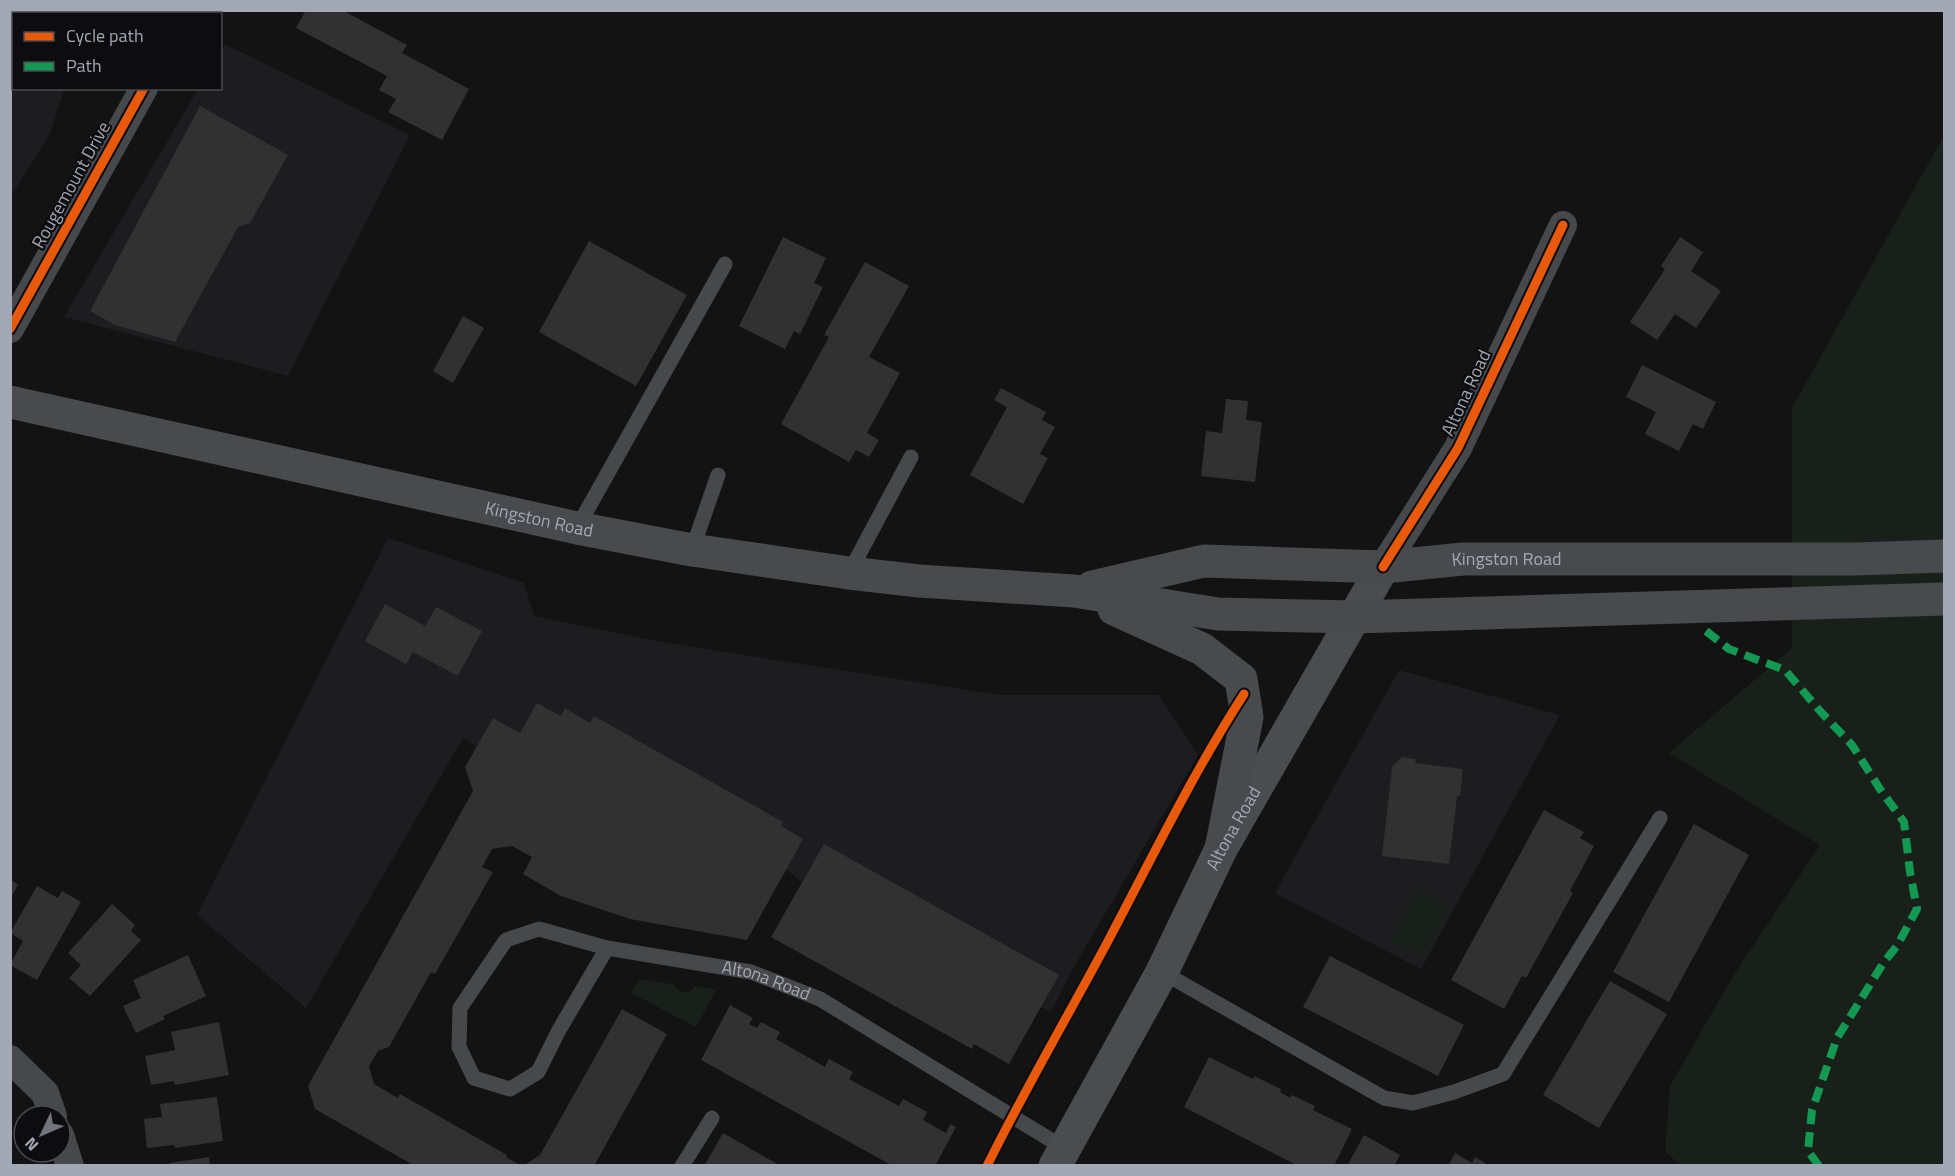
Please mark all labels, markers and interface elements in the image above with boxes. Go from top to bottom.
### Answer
legend [12,12,222,90]
text: Cycle path [66,22,144,49]
text: Path [66,52,102,79]
street label: Rougemount Drive [24,116,117,253]
street label: Altona Road [1434,345,1497,440]
street label: Kingston Road [483,494,596,544]
street label: Kingston Road [1450,545,1562,573]
street label: Altona Road [1199,781,1267,875]
street label: Altona Road [720,953,815,1007]
north arrow [12,1104,72,1164]
text: N [19,1132,44,1157]

